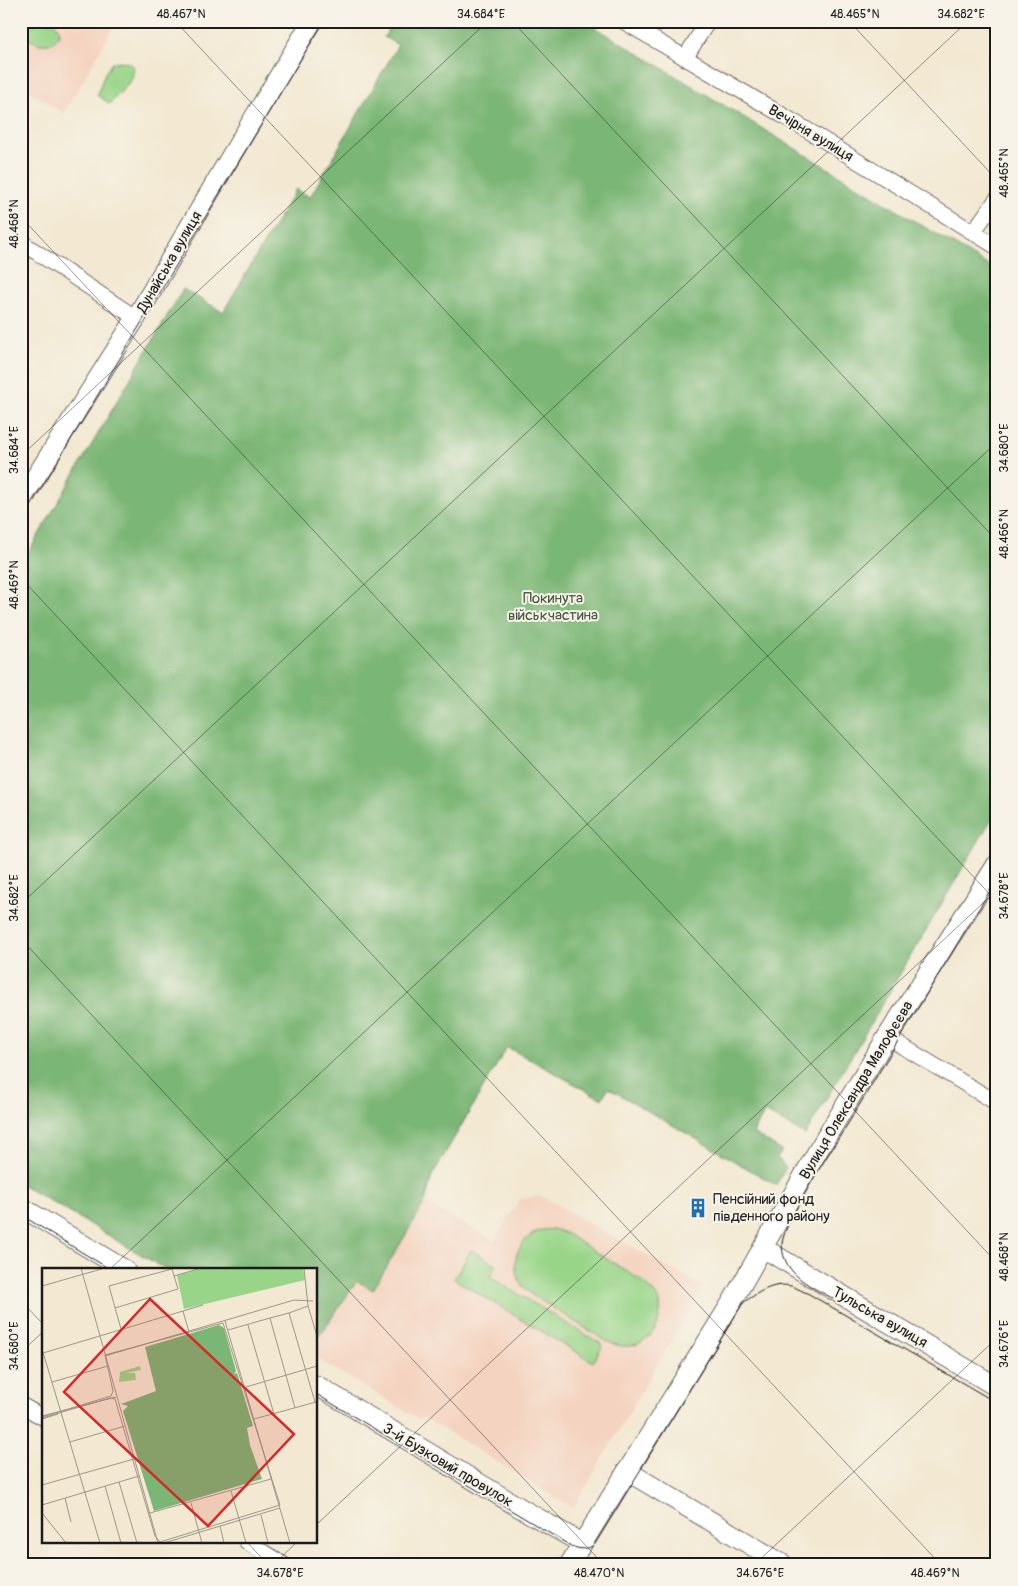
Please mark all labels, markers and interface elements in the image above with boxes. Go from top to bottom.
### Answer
text: 48.467°N [156,7,206,22]
text: 34.684°E [457,7,505,22]
text: 48.465°N [830,7,880,22]
text: 34.682°E [937,7,985,22]
street label: Вечірня вулиця [765,101,857,166]
text: 48.465°N [997,148,1012,198]
text: 48.468°N [7,200,22,249]
street label: Дунайська вулиця [132,208,206,317]
text: 34.680°E [997,423,1012,473]
text: 34.684°E [7,426,22,474]
text: 48.466°N [997,509,1012,559]
text: 48.469°N [7,560,22,610]
park label: Покинута військчастина [508,589,598,625]
text: 34.678°E [997,872,1012,920]
text: 34.682°E [7,874,22,922]
street label: Вулиця Олександра Малофєєва [796,998,917,1183]
place label: Пенсійний фонд південного району [713,1190,830,1226]
building icon: Пенсійний фонд південного району [687,1197,709,1219]
text: 48.468°N [997,1233,1012,1282]
inset map [42,1268,318,1544]
street label: Тульська вулиця [829,1282,931,1352]
text: 34.676°E [997,1320,1012,1368]
text: 34.680°E [7,1321,22,1371]
street label: 3-й Бузковий провулок [379,1419,516,1512]
text: 34.678°E [256,1566,304,1581]
text: 48.470°N [574,1566,624,1581]
text: 34.676°E [736,1566,784,1581]
text: 48.469°N [910,1566,960,1581]

